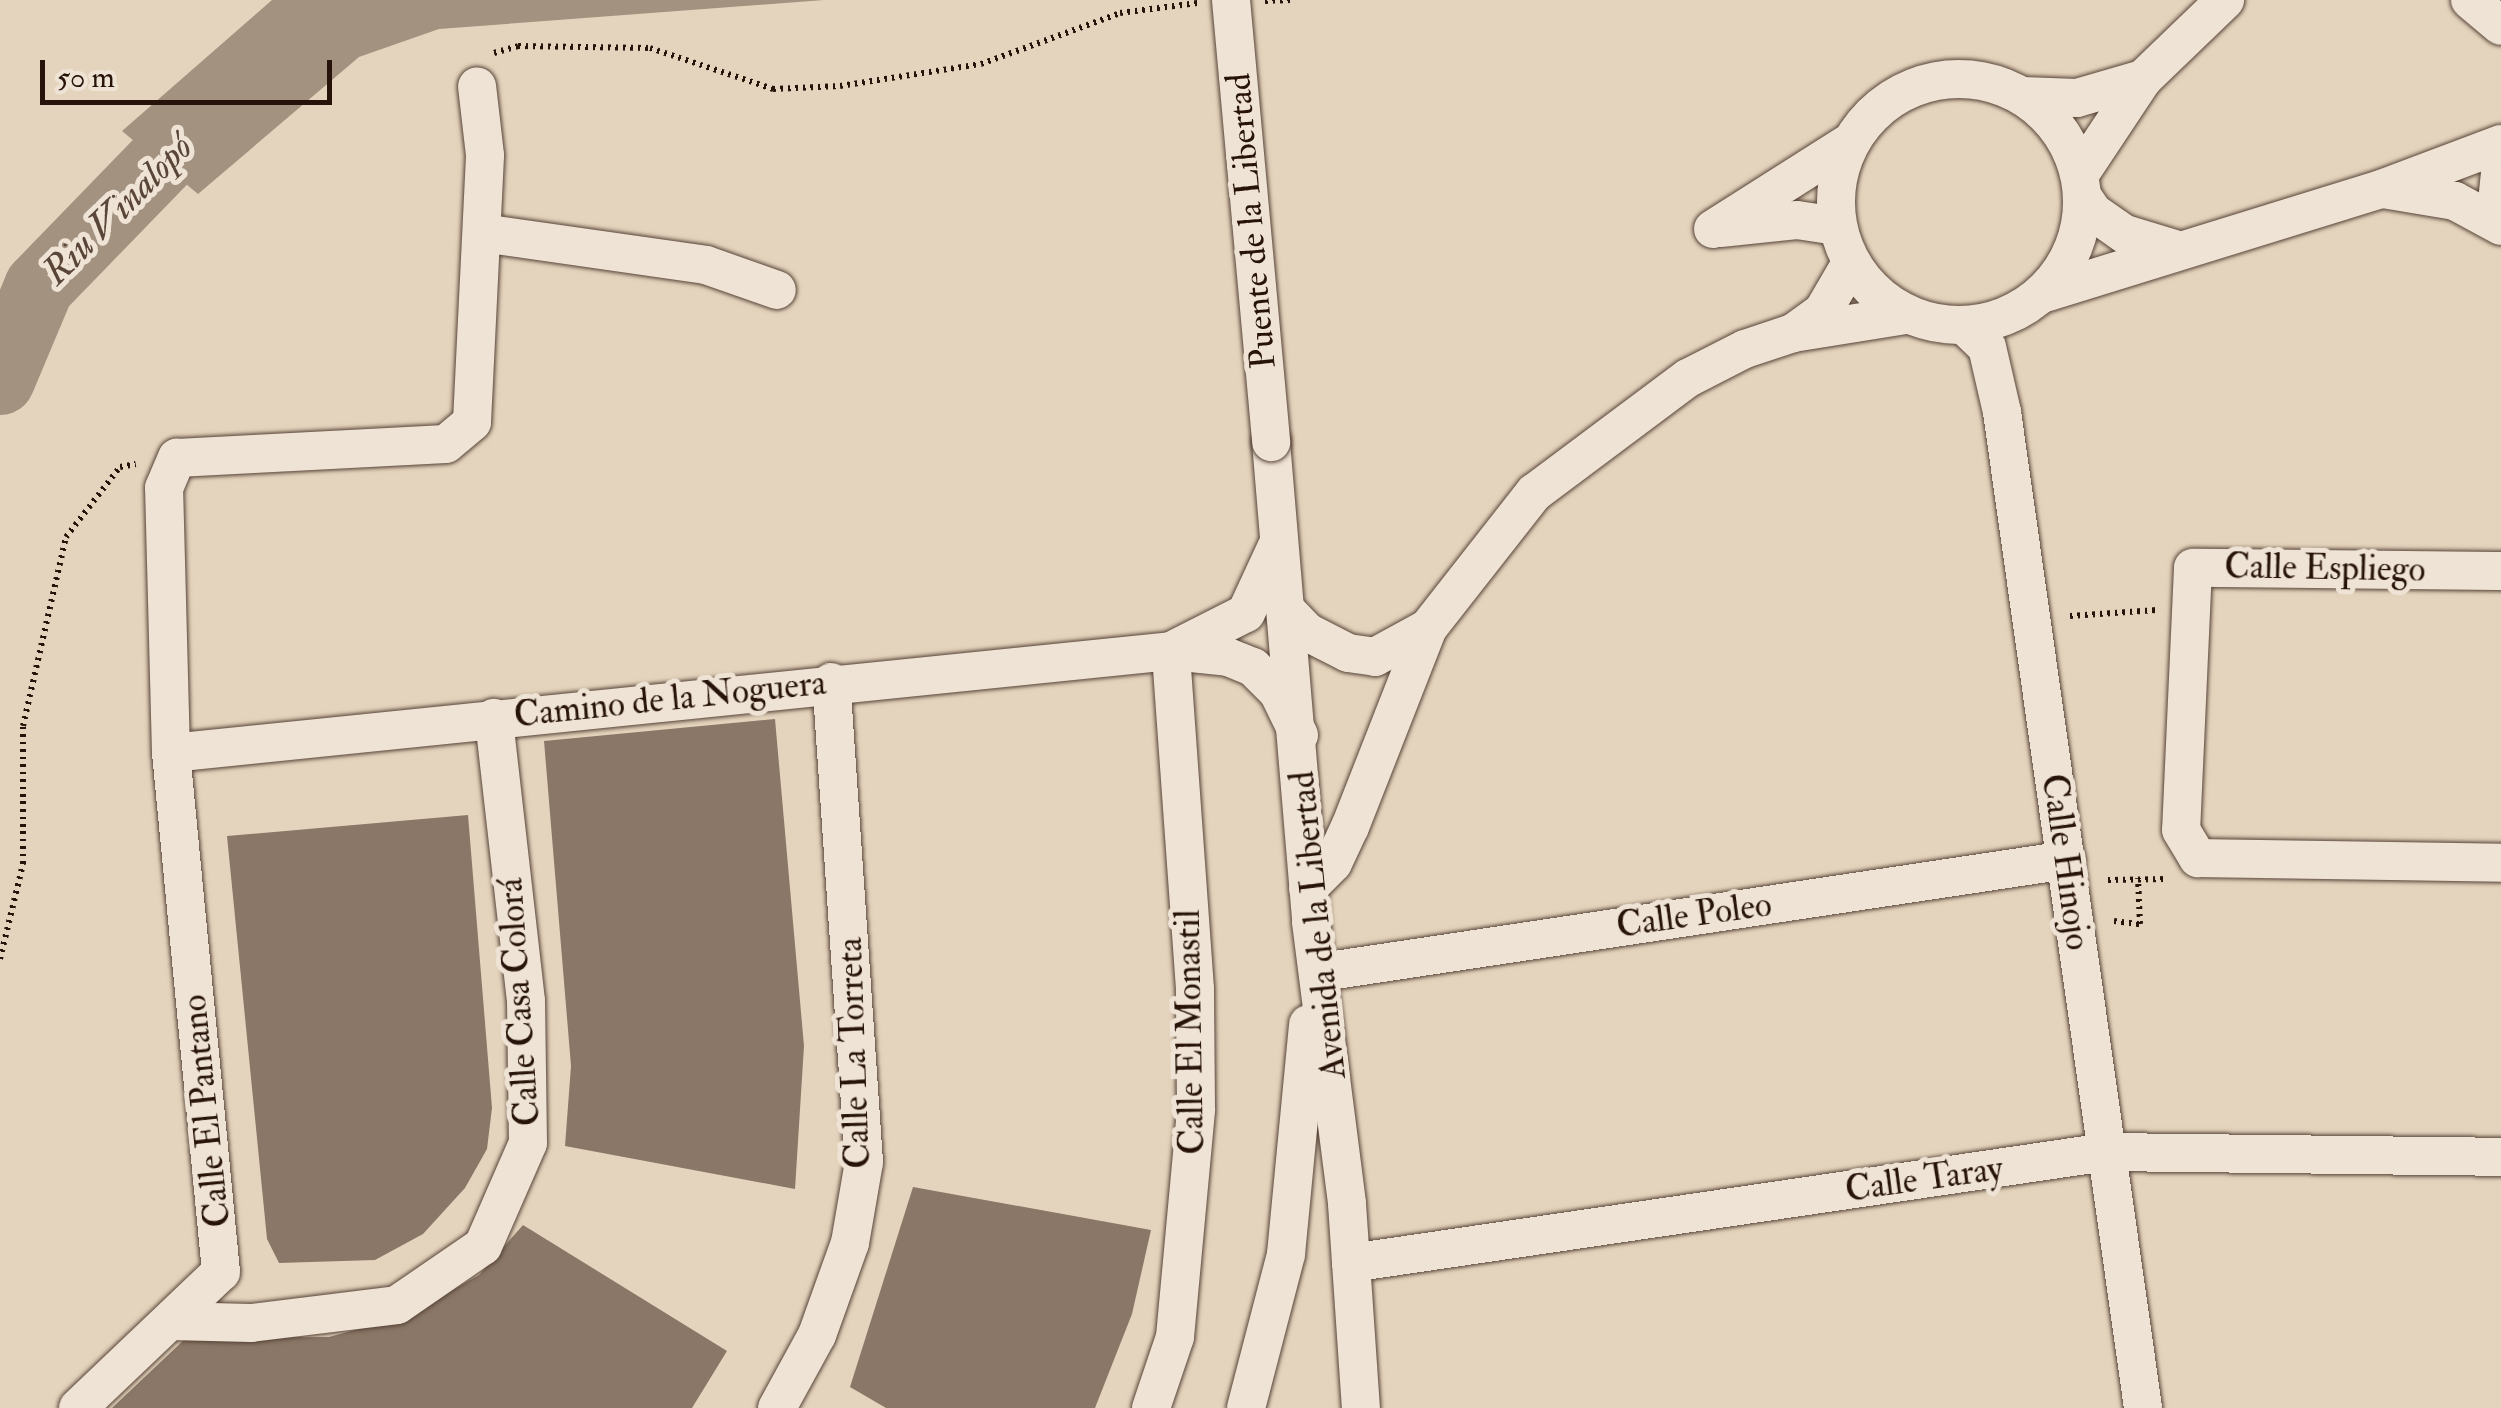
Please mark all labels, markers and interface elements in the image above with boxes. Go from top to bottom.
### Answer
scale bar [45,40,338,102]
text: 50 m [57,59,115,96]
street label: Puente de la Libertad [1217,71,1285,371]
water label: Riu Vinalopó [33,125,203,295]
street label: Calle Espliego [2224,545,2426,591]
street label: Camino de la Noguera [512,662,828,736]
street label: Avenida de la Libertad [1281,769,1355,1081]
street label: Calle Hinojo [2033,771,2099,953]
street label: Calle Casa Colorá [489,876,549,1128]
street label: Calle Poleo [1614,883,1774,947]
street label: Calle El Monastil [1167,909,1213,1155]
street label: Calle La Torreta [829,937,879,1169]
street label: Calle El Pantano [173,993,239,1229]
street label: Calle Taray [1843,1147,2005,1211]

